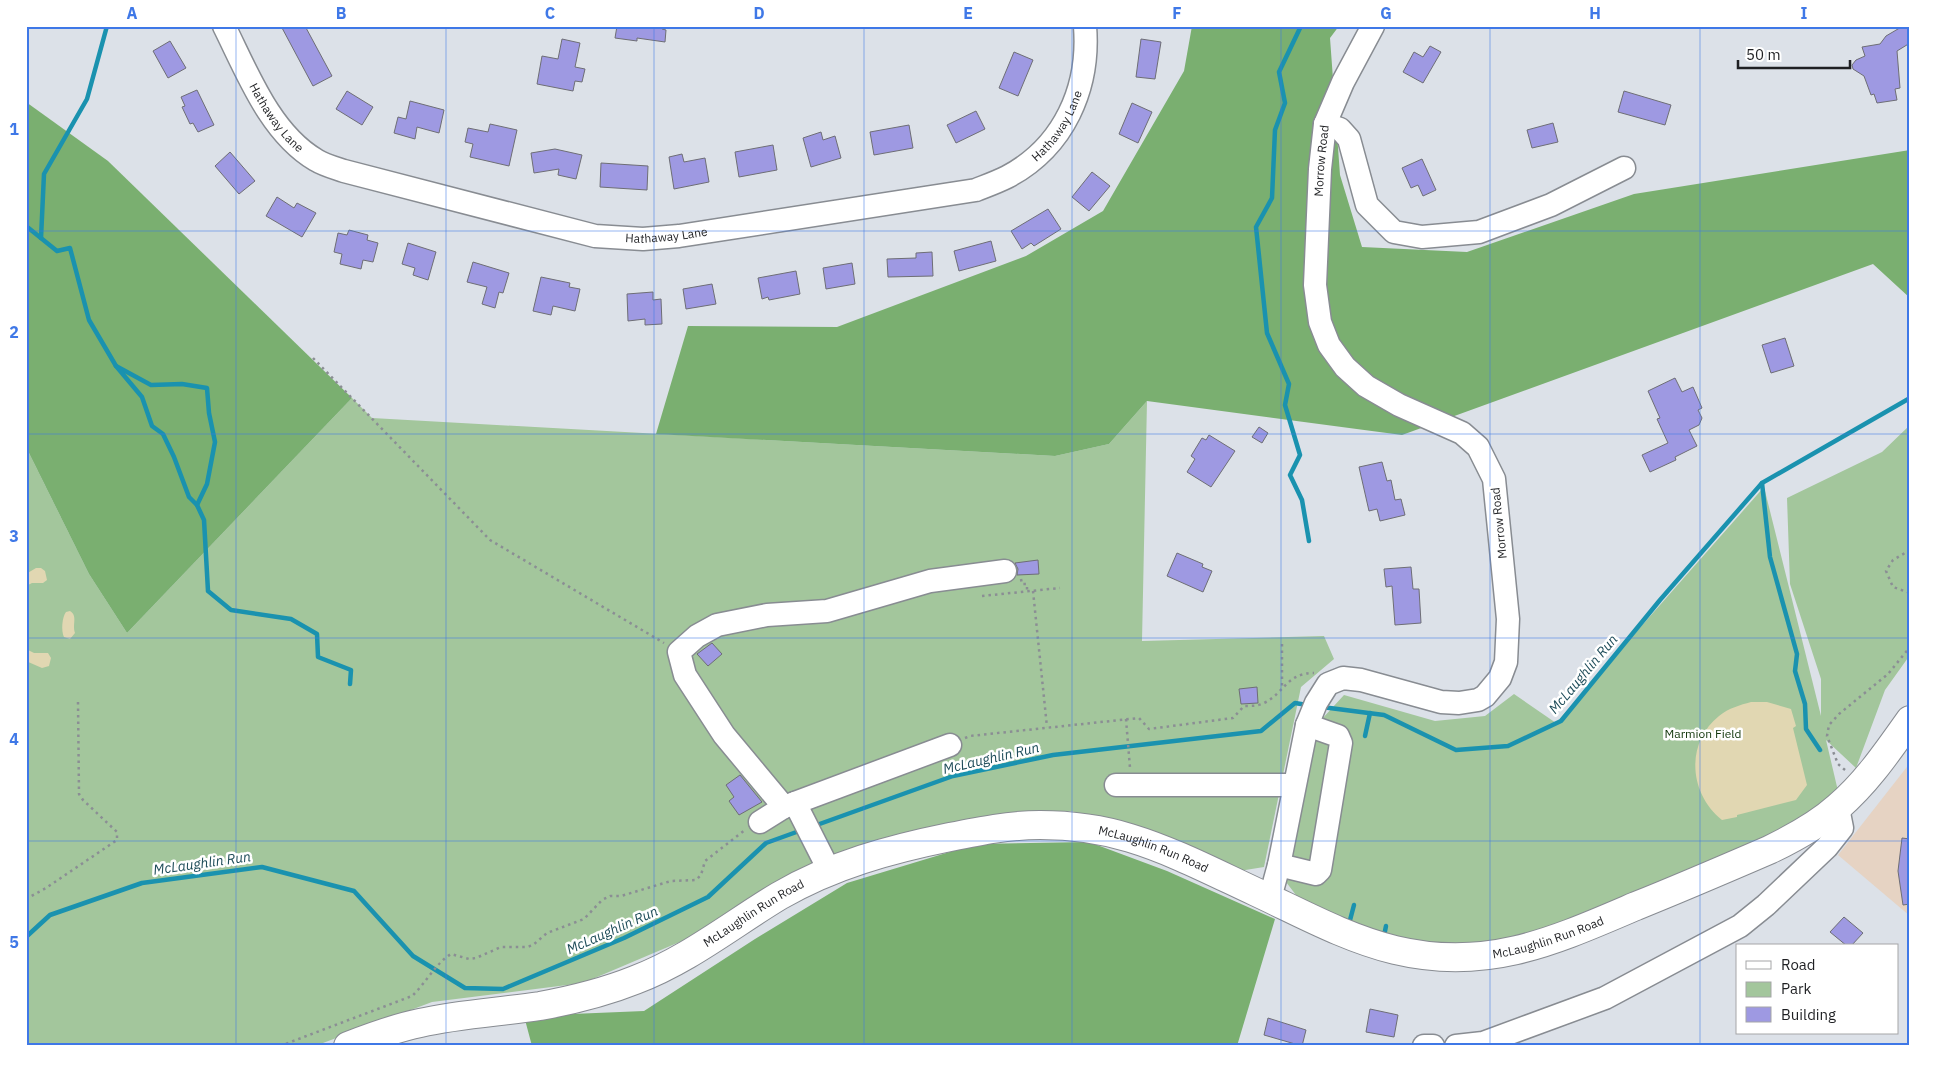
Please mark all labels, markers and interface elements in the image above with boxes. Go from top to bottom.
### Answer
text: A [127,3,138,23]
text: B [336,3,347,23]
text: C [545,3,555,23]
text: D [753,3,765,23]
text: E [963,3,973,23]
text: F [1172,3,1182,23]
text: G [1380,3,1392,23]
text: H [1589,3,1601,23]
text: I [1801,3,1808,23]
scale bar [1738,38,1851,70]
text: 50 m [1746,45,1781,64]
street label: Hathaway Lane [246,80,307,155]
street label: Hathaway Lane [1028,88,1085,164]
text: 1 [9,119,19,139]
street label: Morrow Road [1311,124,1332,197]
street label: Hathaway Lane [625,224,709,246]
text: 2 [9,322,19,342]
street label: Morrow Road [1487,487,1510,559]
text: 3 [9,526,19,546]
water label: McLaughlin Run [1545,631,1622,717]
park label: Marmion Field [1665,726,1741,741]
text: 4 [9,729,19,749]
water label: McLaughlin Run [941,738,1041,778]
street label: McLaughlin Run Road [1097,822,1211,875]
water label: McLaughlin Run [152,847,252,879]
street label: McLaughlin Run Road [700,876,806,950]
water label: McLaughlin Run [563,902,661,958]
street label: McLaughlin Run Road [1491,913,1606,962]
text: 5 [9,932,19,952]
legend [1736,944,1898,1034]
text: Road [1781,955,1816,974]
text: Park [1781,979,1811,998]
text: Building [1781,1005,1836,1024]

